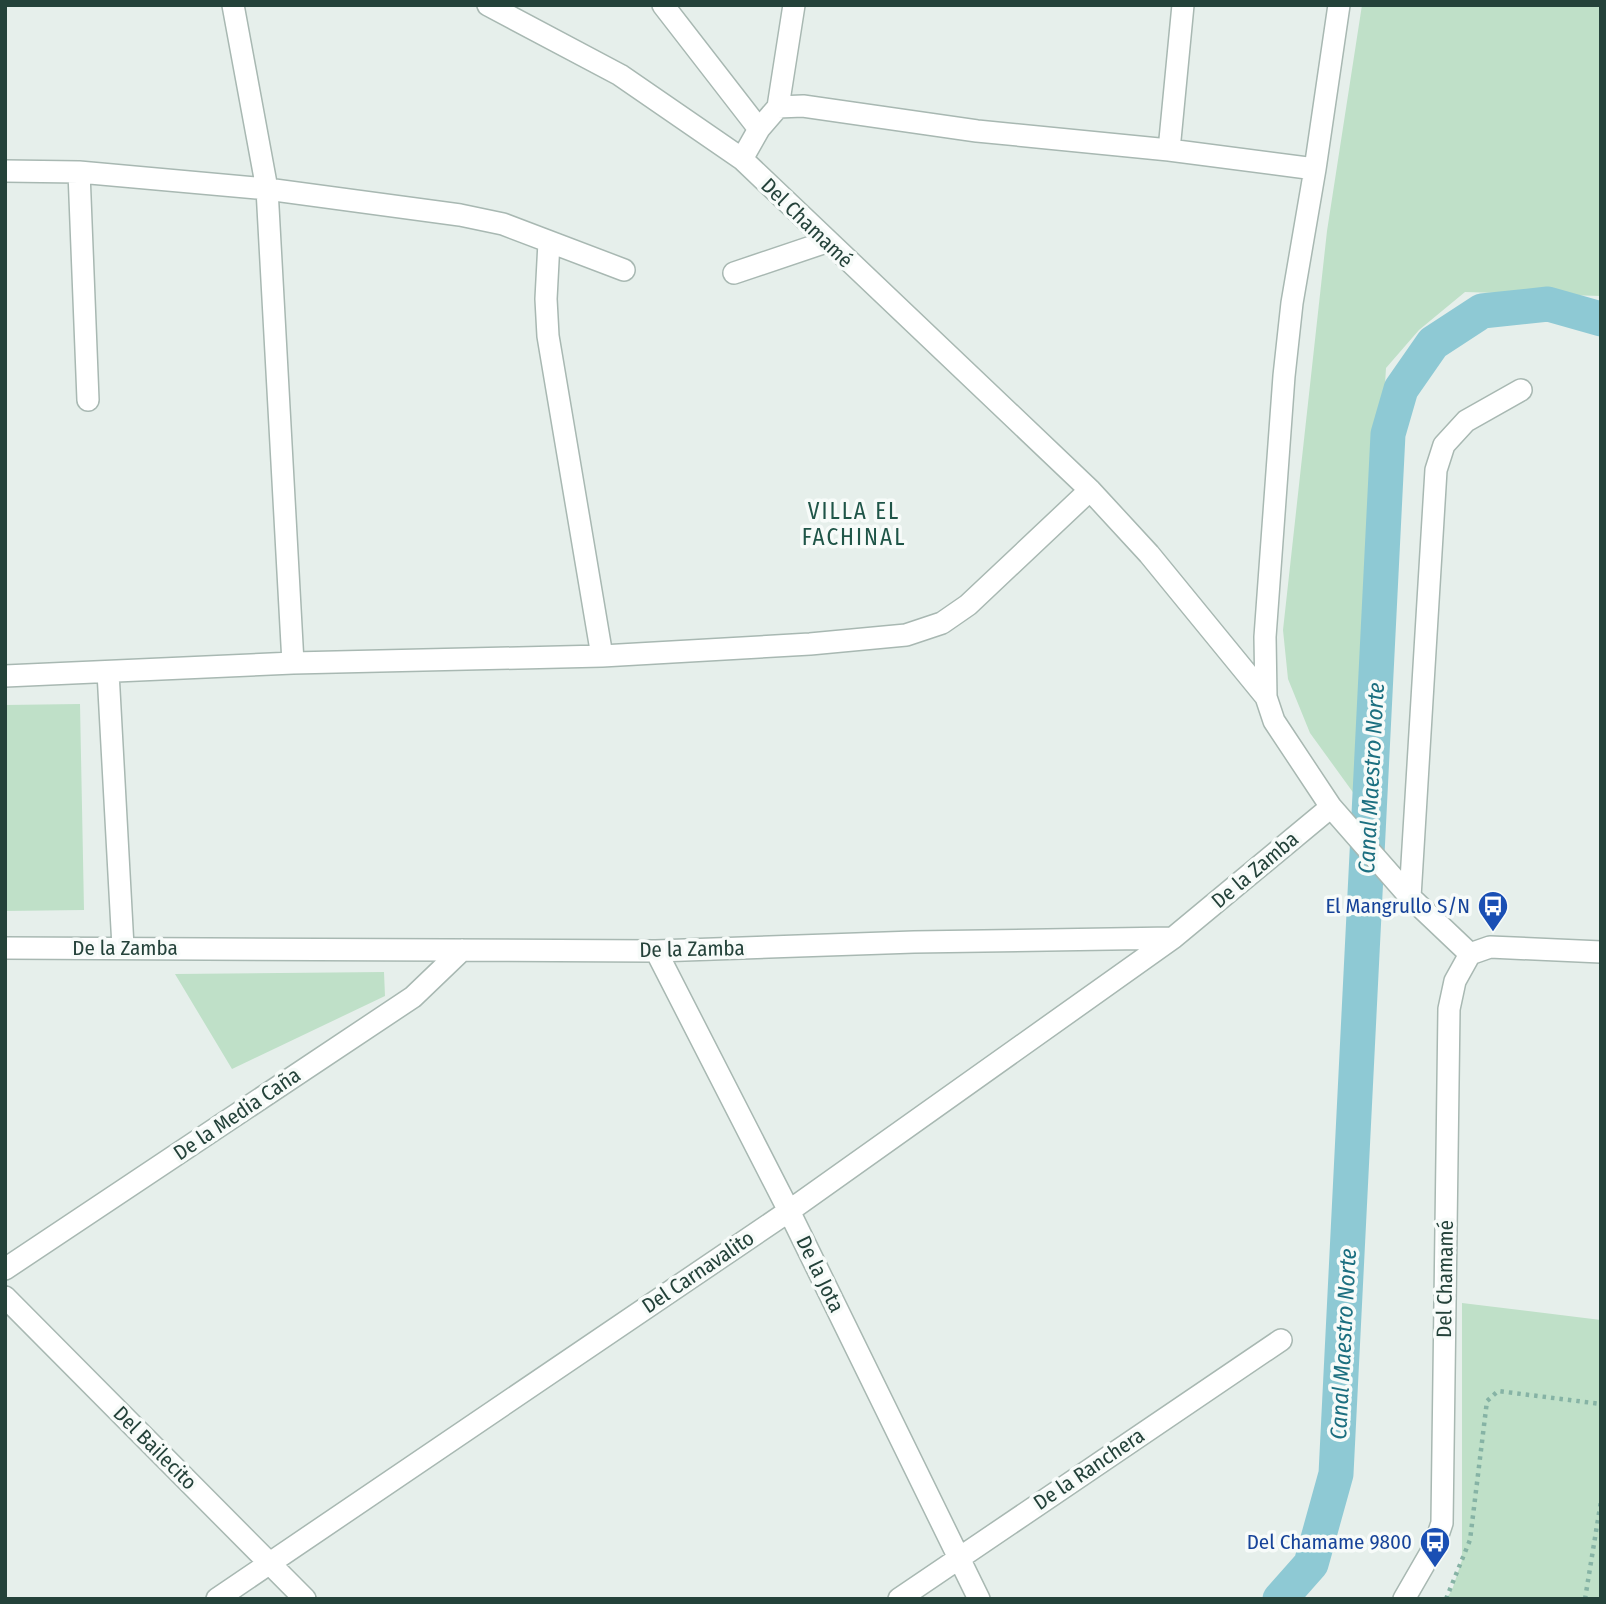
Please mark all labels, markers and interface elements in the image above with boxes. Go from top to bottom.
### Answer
street label: Del Chamamé [756,173,858,273]
district label: VILLA EL FACHINAL [802,497,906,551]
water label: Canal Maestro Norte [1352,682,1390,874]
street label: De la Zamba [1206,826,1304,914]
bus stop icon: El Mangrullo S/N [1476,889,1510,933]
place label: El Mangrullo S/N [1325,893,1470,919]
street label: De la Zamba [72,935,178,961]
street label: De la Zamba [639,935,745,963]
street label: De la Media Caña [169,1062,305,1166]
street label: Del Chamamé [1431,1220,1459,1338]
street label: Del Carnavalito [637,1225,759,1319]
street label: De la Jota [790,1231,850,1317]
water label: Canal Maestro Norte [1324,1248,1362,1440]
street label: Del Bailecito [108,1401,202,1495]
street label: De la Ranchera [1029,1422,1149,1516]
bus stop icon: Del Chamame 9800 [1418,1525,1452,1569]
place label: Del Chamame 9800 [1247,1529,1412,1555]

